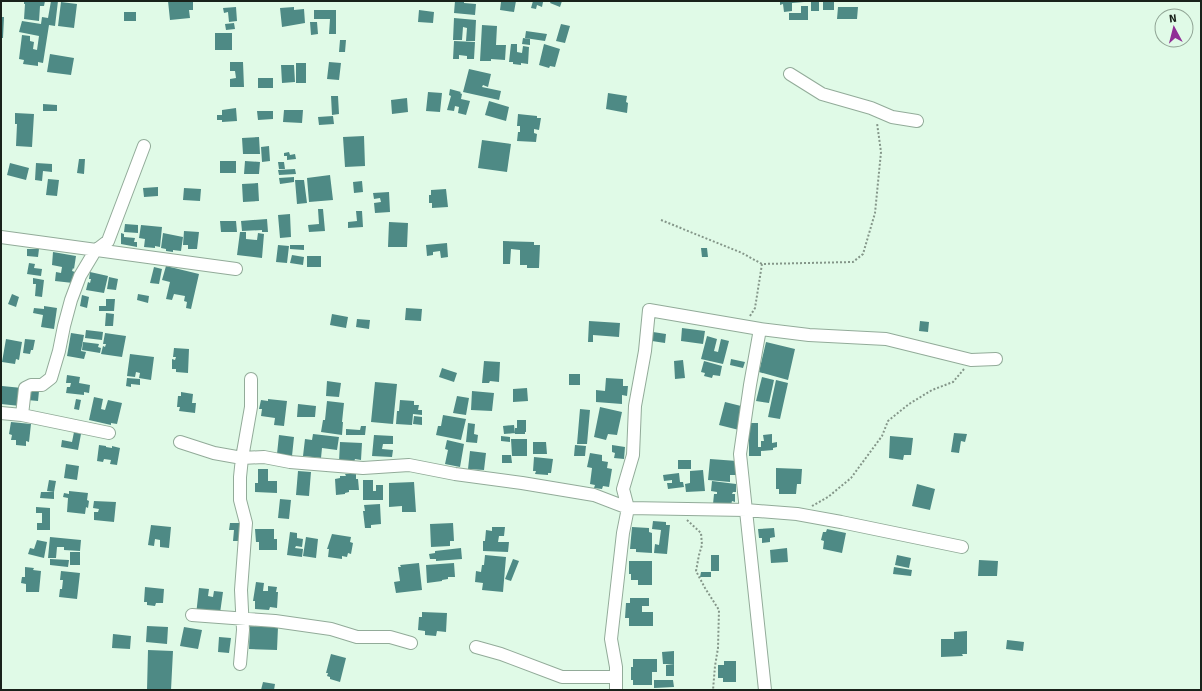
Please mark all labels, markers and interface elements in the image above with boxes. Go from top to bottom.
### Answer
north arrow [1154,8,1194,48]
text: N [1168,12,1177,25]

